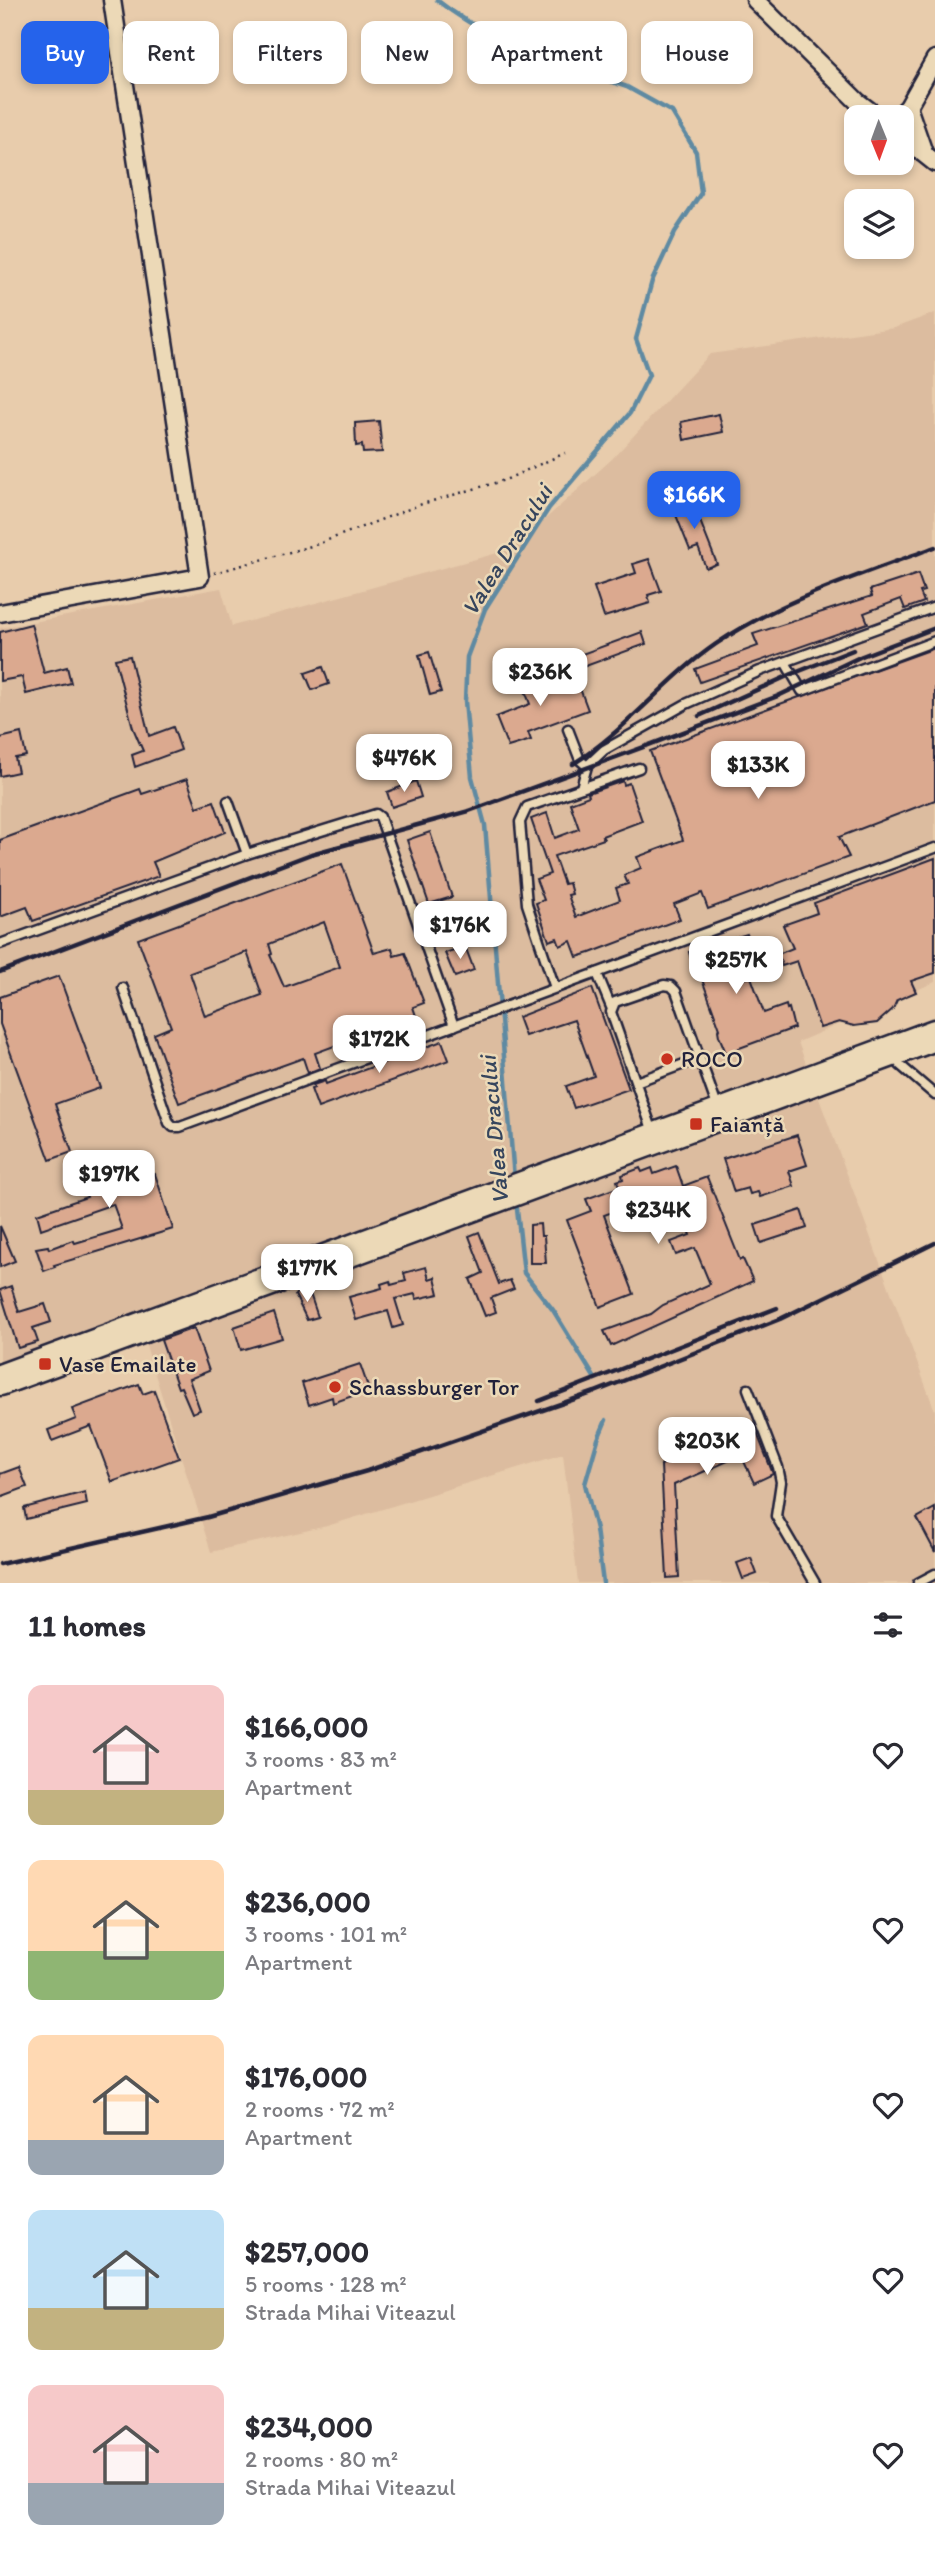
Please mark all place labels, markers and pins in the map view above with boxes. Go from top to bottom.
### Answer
pin: $166K [645,472,743,531]
pin: $236K [491,648,589,708]
pin: $476K [355,734,453,794]
pin: $133K [709,742,807,801]
pin: $176K [411,902,509,961]
pin: $257K [687,936,785,996]
pin: $172K [330,1016,428,1075]
place label: ROCO [681,1045,743,1073]
marker: ROCO [659,1051,675,1067]
place label: Faianță [710,1110,784,1138]
marker: Faianță [688,1116,704,1132]
pin: $197K [60,1150,158,1210]
pin: $234K [609,1186,707,1246]
pin: $177K [258,1244,356,1304]
place label: Vase Emailate [59,1350,197,1378]
marker: Vase Emailate [37,1356,53,1372]
place label: Schassburger Tor [349,1373,519,1401]
marker: Schassburger Tor [327,1379,343,1395]
pin: $203K [658,1418,756,1477]

